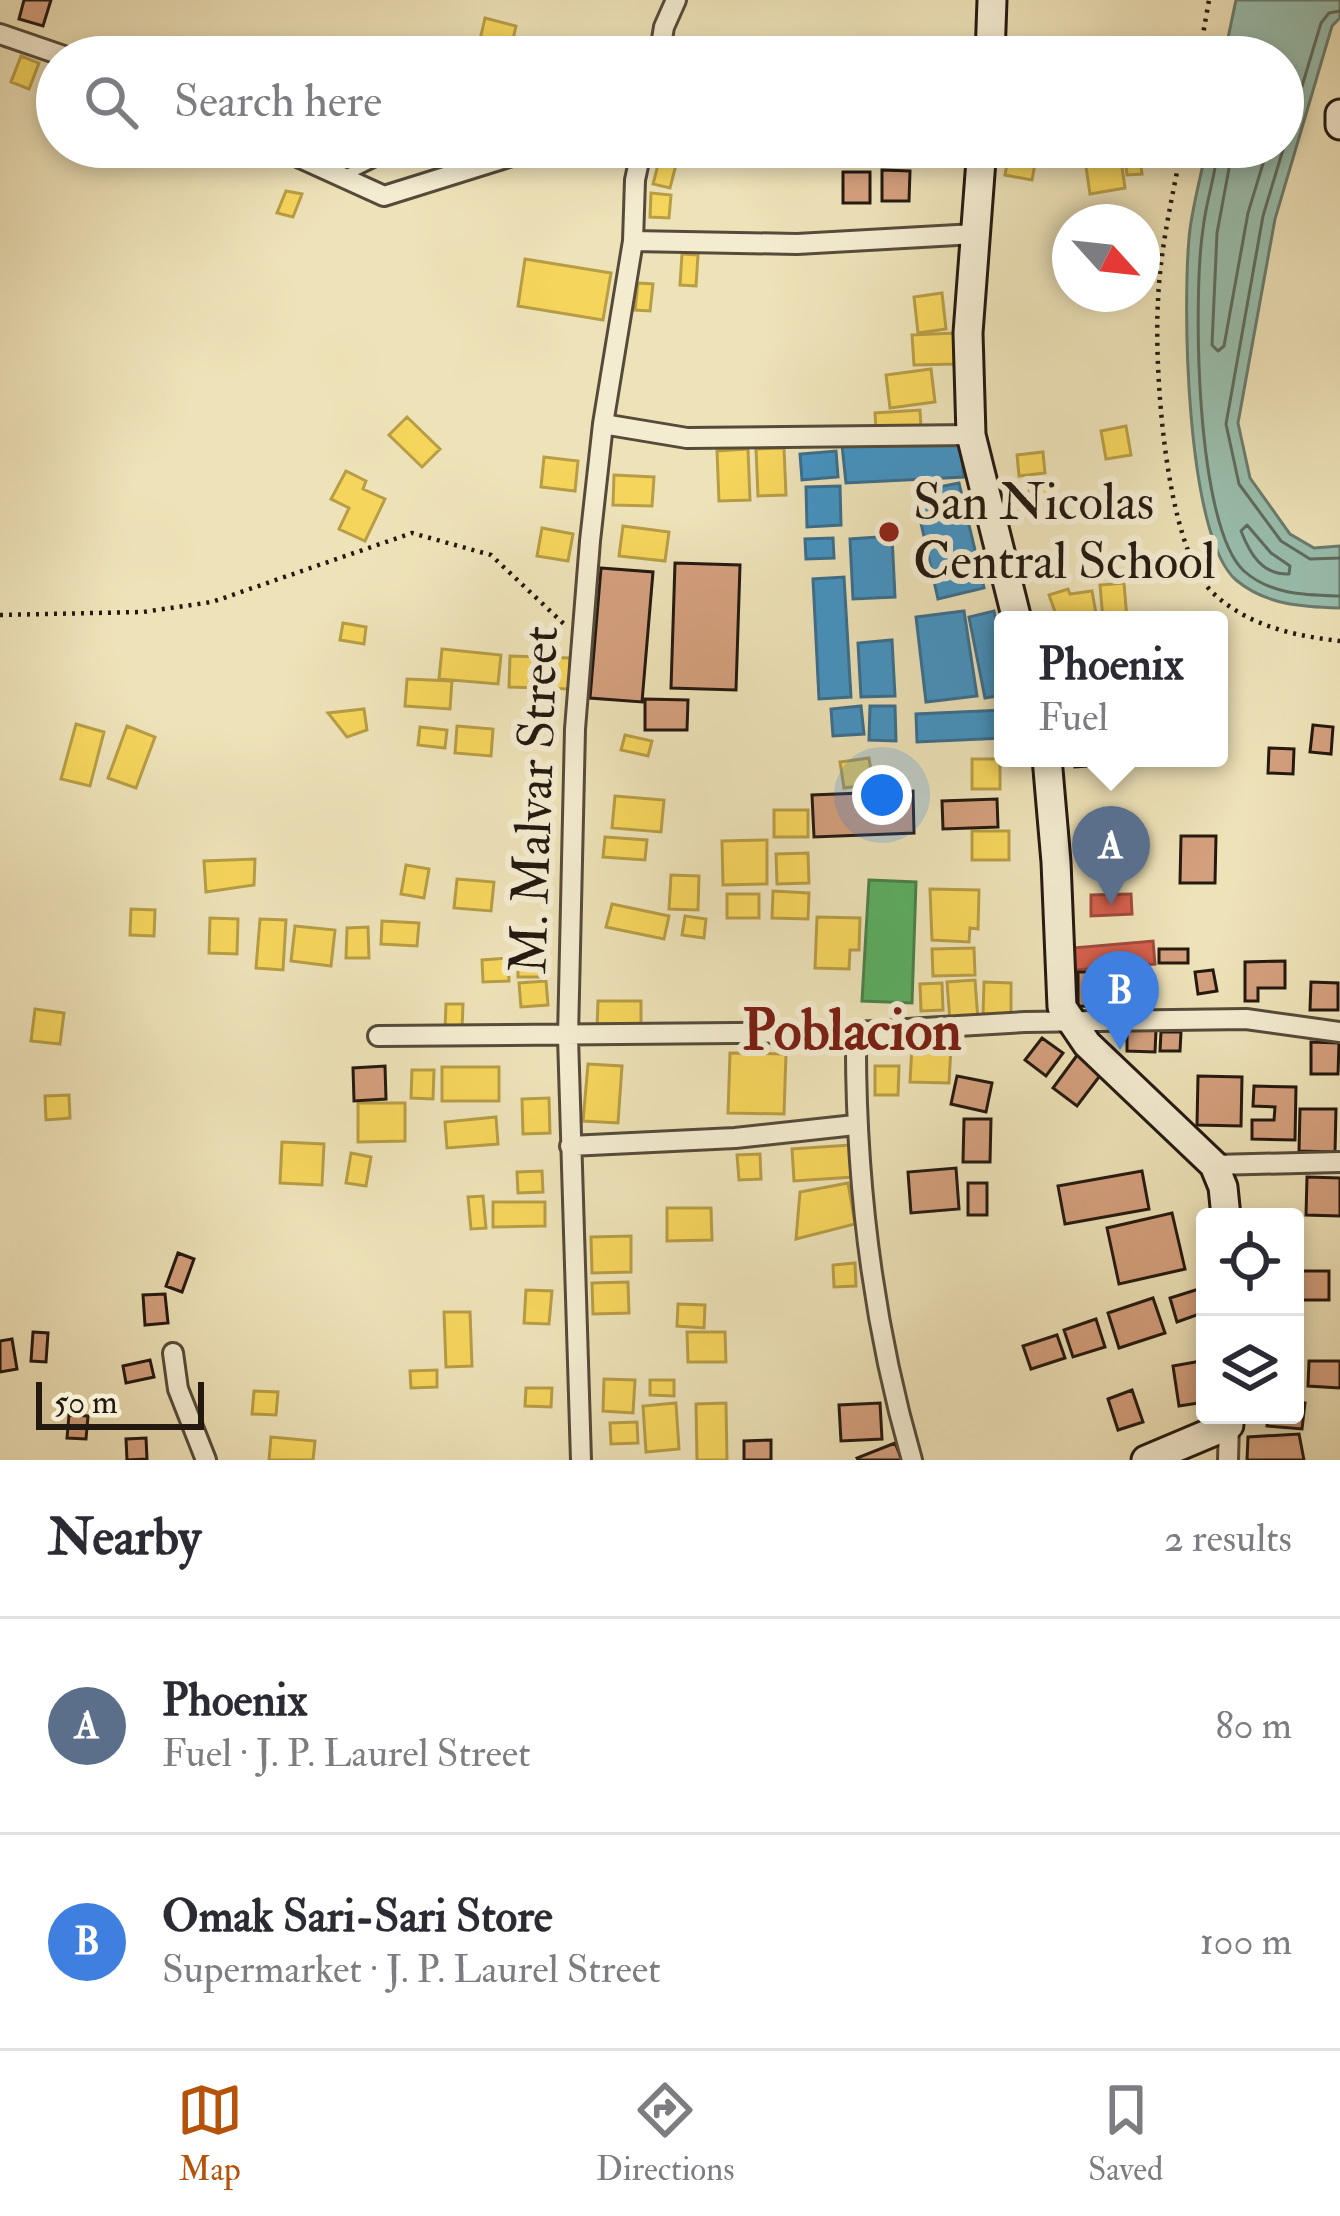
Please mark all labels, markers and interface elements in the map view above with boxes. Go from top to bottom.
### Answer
search box [36,36,1304,168]
icon: search [78,69,144,135]
text: Search here [174,74,382,130]
north arrow [1052,204,1160,312]
place label: San Nicolas Central School [913,471,1216,594]
marker: San Nicolas Central School [876,519,902,545]
popup [994,611,1228,767]
street label: M. Malvar Street [497,625,573,975]
text: Phoenix [1038,637,1184,693]
text: Fuel [1038,693,1108,742]
your location [852,765,912,825]
pin: A [1072,806,1150,905]
pin: B [1081,951,1159,1050]
district label: Poblacion [742,995,962,1067]
map controls [1196,1208,1304,1424]
button: locate [1196,1208,1304,1316]
button: layers [1196,1316,1304,1424]
scale bar [36,1376,204,1429]
text: 50 m [54,1382,118,1423]
text: Nearby [48,1506,201,1570]
text: 2 results [1164,1514,1292,1563]
text: Phoenix [162,1673,308,1729]
text: A [75,1701,99,1750]
text: 80 m [1215,1701,1292,1750]
text: Fuel · J. P. Laurel Street [162,1729,531,1778]
text: Omak Sari-Sari Store [162,1889,553,1945]
text: B [74,1917,100,1966]
text: 100 m [1200,1917,1292,1966]
text: Supermarket · J. P. Laurel Street [162,1945,661,1994]
tab: Map [177,2077,243,2190]
tab: Directions [596,2077,735,2190]
tab: Saved [1088,2077,1163,2190]

